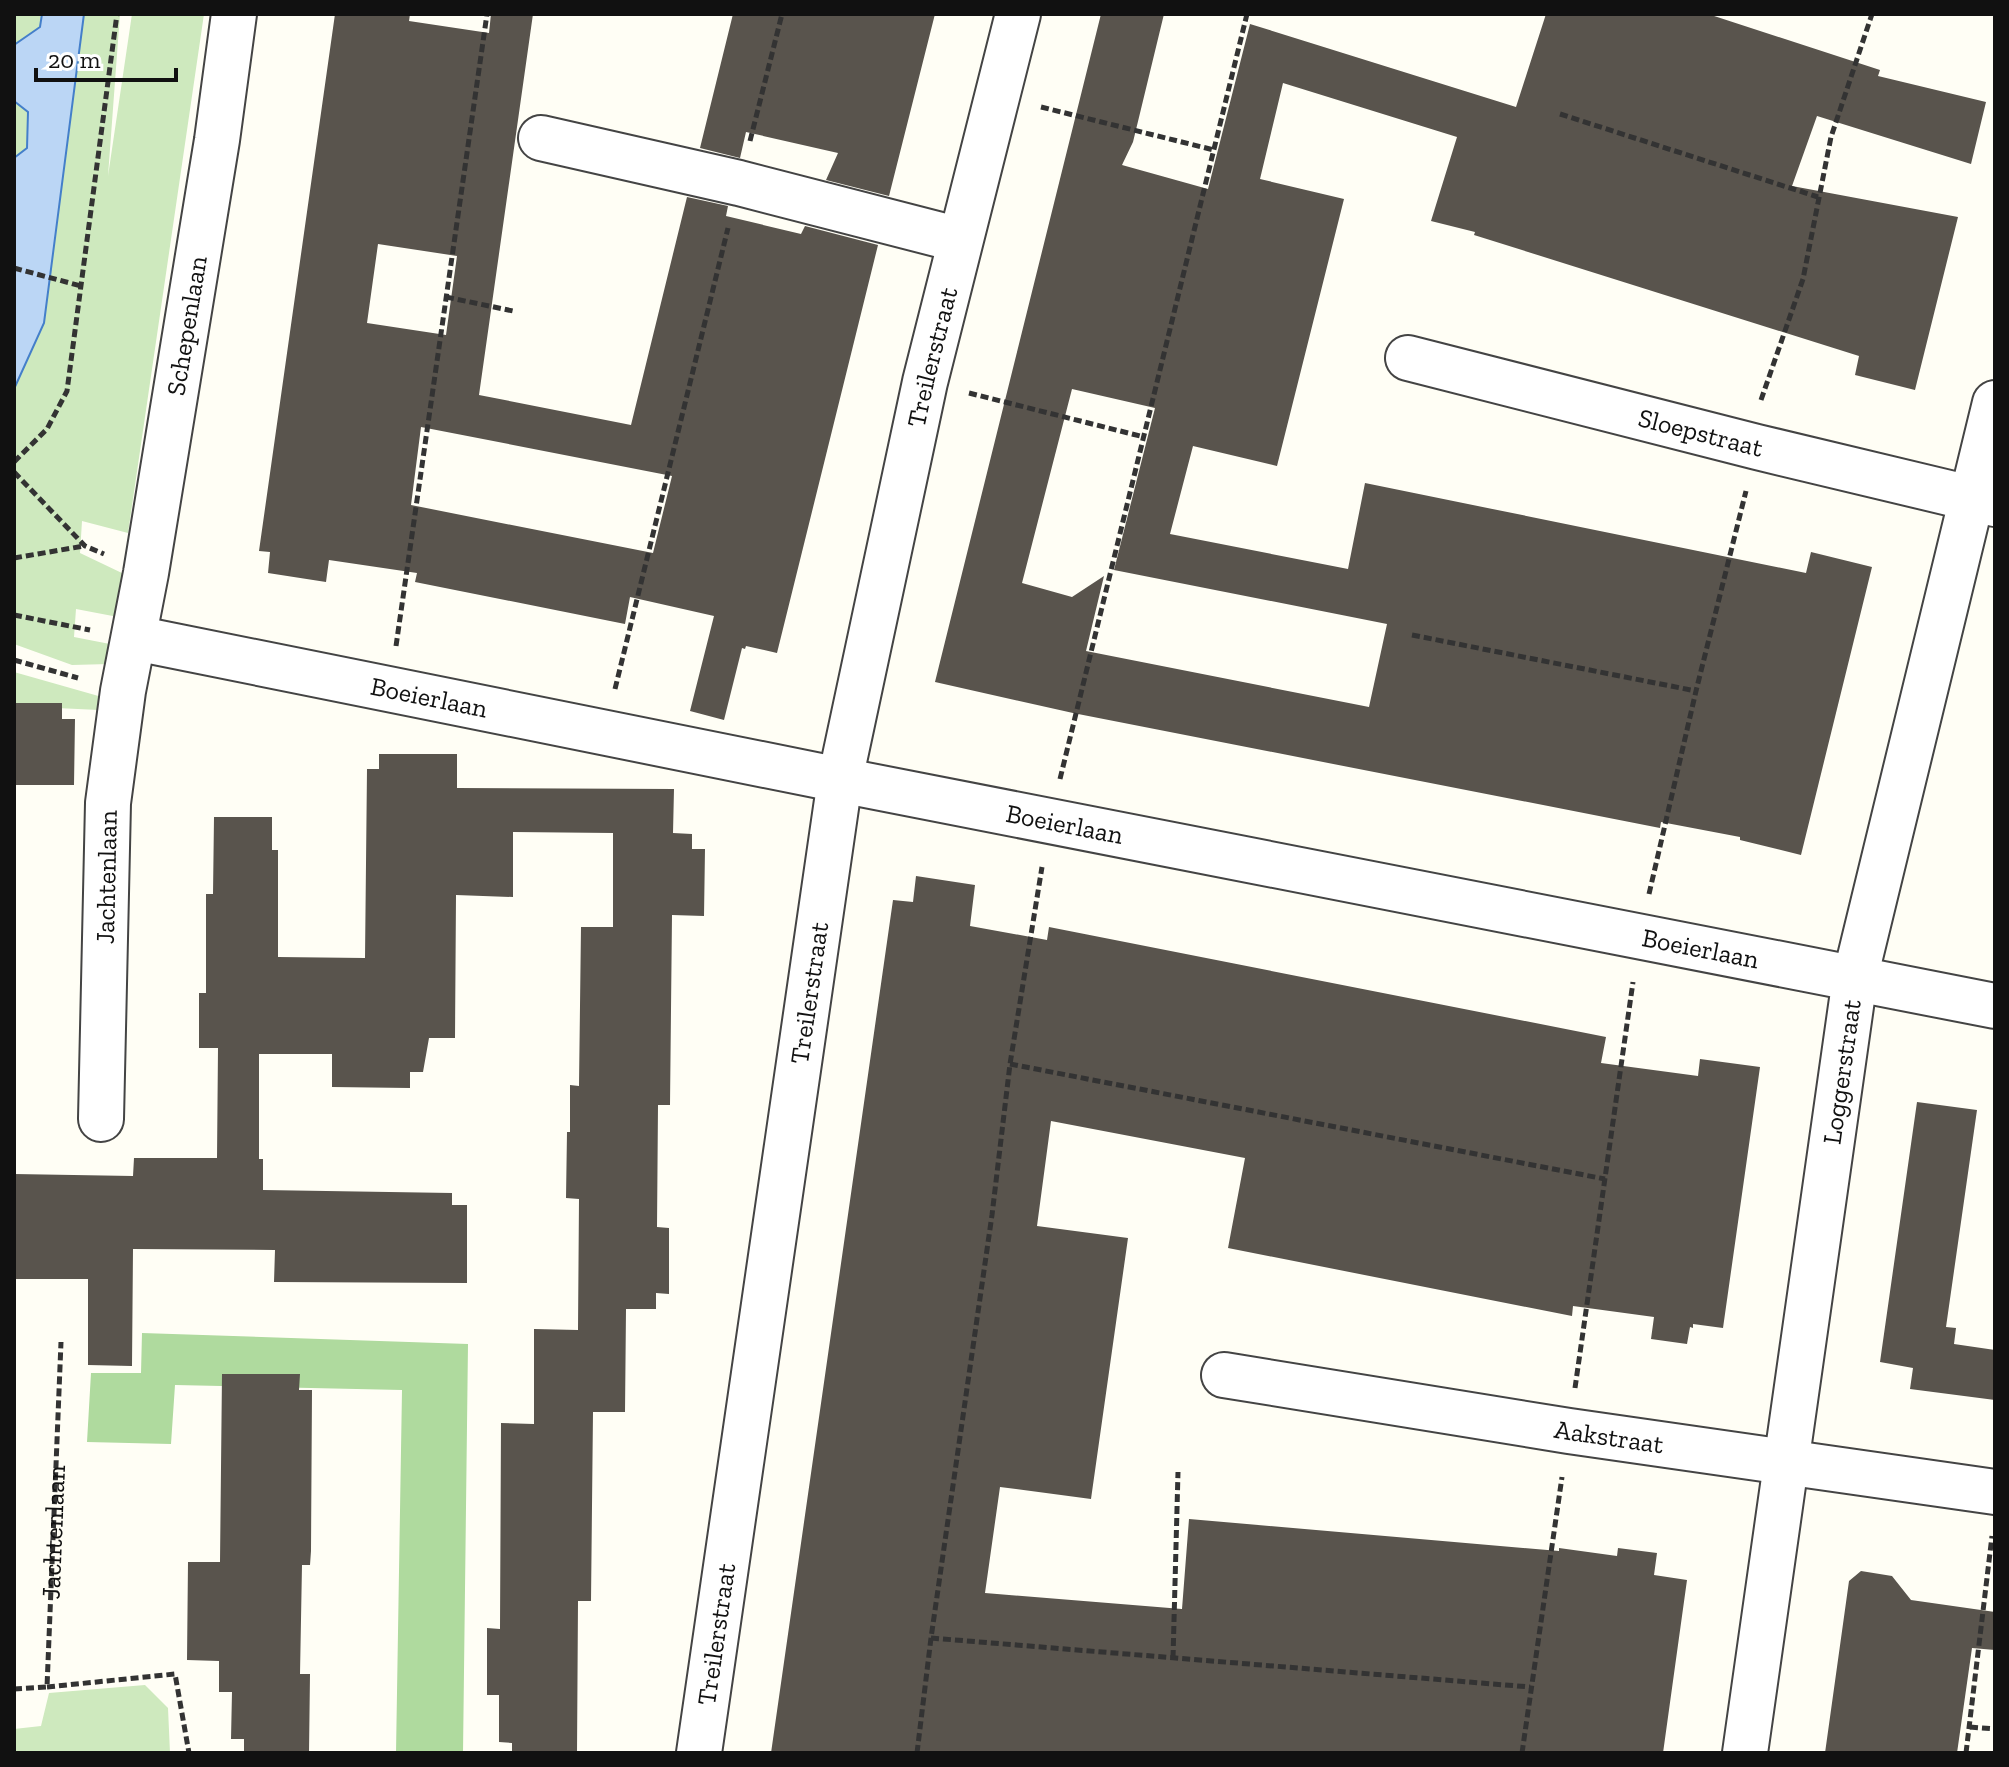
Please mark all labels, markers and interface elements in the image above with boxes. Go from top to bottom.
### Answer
scale bar [36,32,176,82]
text: 20 m [48,45,101,74]
street label: Schepenlaan [159,253,214,398]
street label: Treilerstraat [900,283,964,430]
street label: Sloepstraat [1635,401,1766,464]
street label: Boeierlaan [368,670,490,725]
street label: Boeierlaan [1003,797,1126,851]
street label: Jachtenlaan [89,810,124,944]
street label: Treilerstraat [783,920,835,1066]
street label: Boeierlaan [1639,921,1762,975]
street label: Loggerstraat [1816,997,1868,1146]
street label: Aakstraat [1552,1413,1666,1460]
street label: Jachtenlaan [35,1464,72,1600]
street label: Treilerstraat [690,1561,742,1707]

